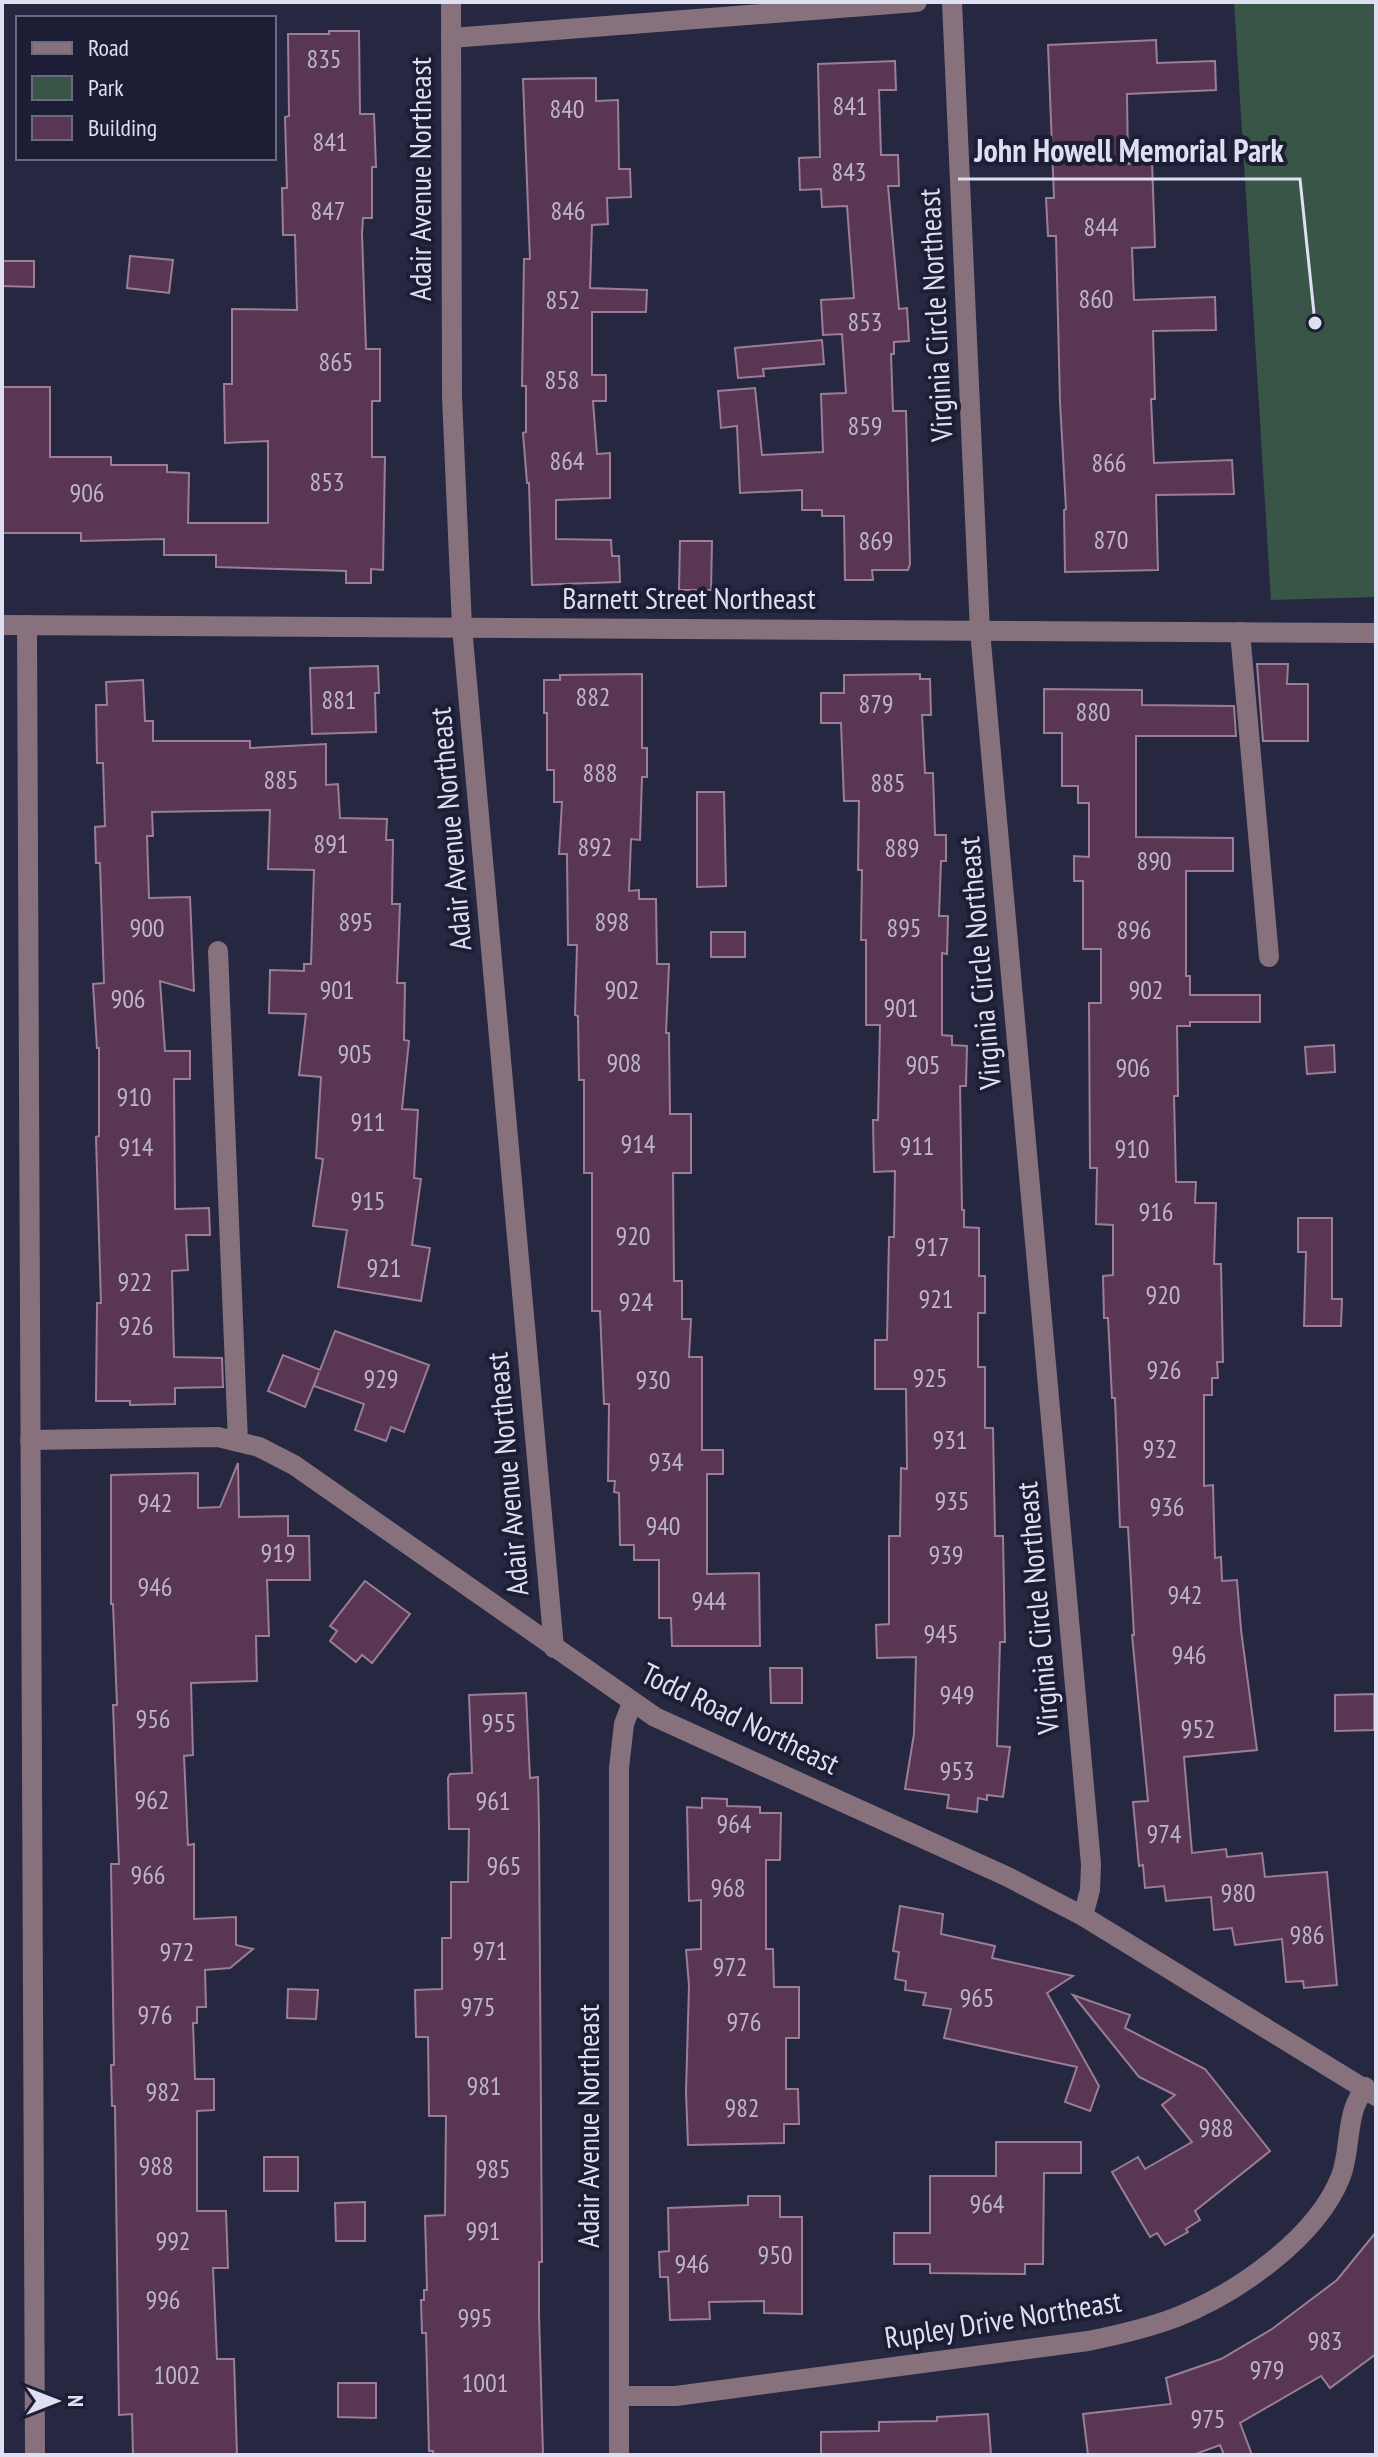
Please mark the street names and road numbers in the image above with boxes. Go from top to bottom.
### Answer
street label: Adair Avenue Northeast [400,56,439,301]
street label: Virginia Circle Northeast [908,187,961,444]
street label: Barnett Street Northeast [562,578,816,617]
street label: Adair Avenue Northeast [419,705,480,952]
street label: Virginia Circle Northeast [948,835,1009,1092]
street label: Adair Avenue Northeast [476,1350,537,1597]
street label: Virginia Circle Northeast [1006,1480,1067,1737]
street label: Todd Road Northeast [635,1653,847,1783]
street label: Adair Avenue Northeast [568,2003,607,2248]
street label: Rupley Drive Northeast [882,2280,1125,2356]

